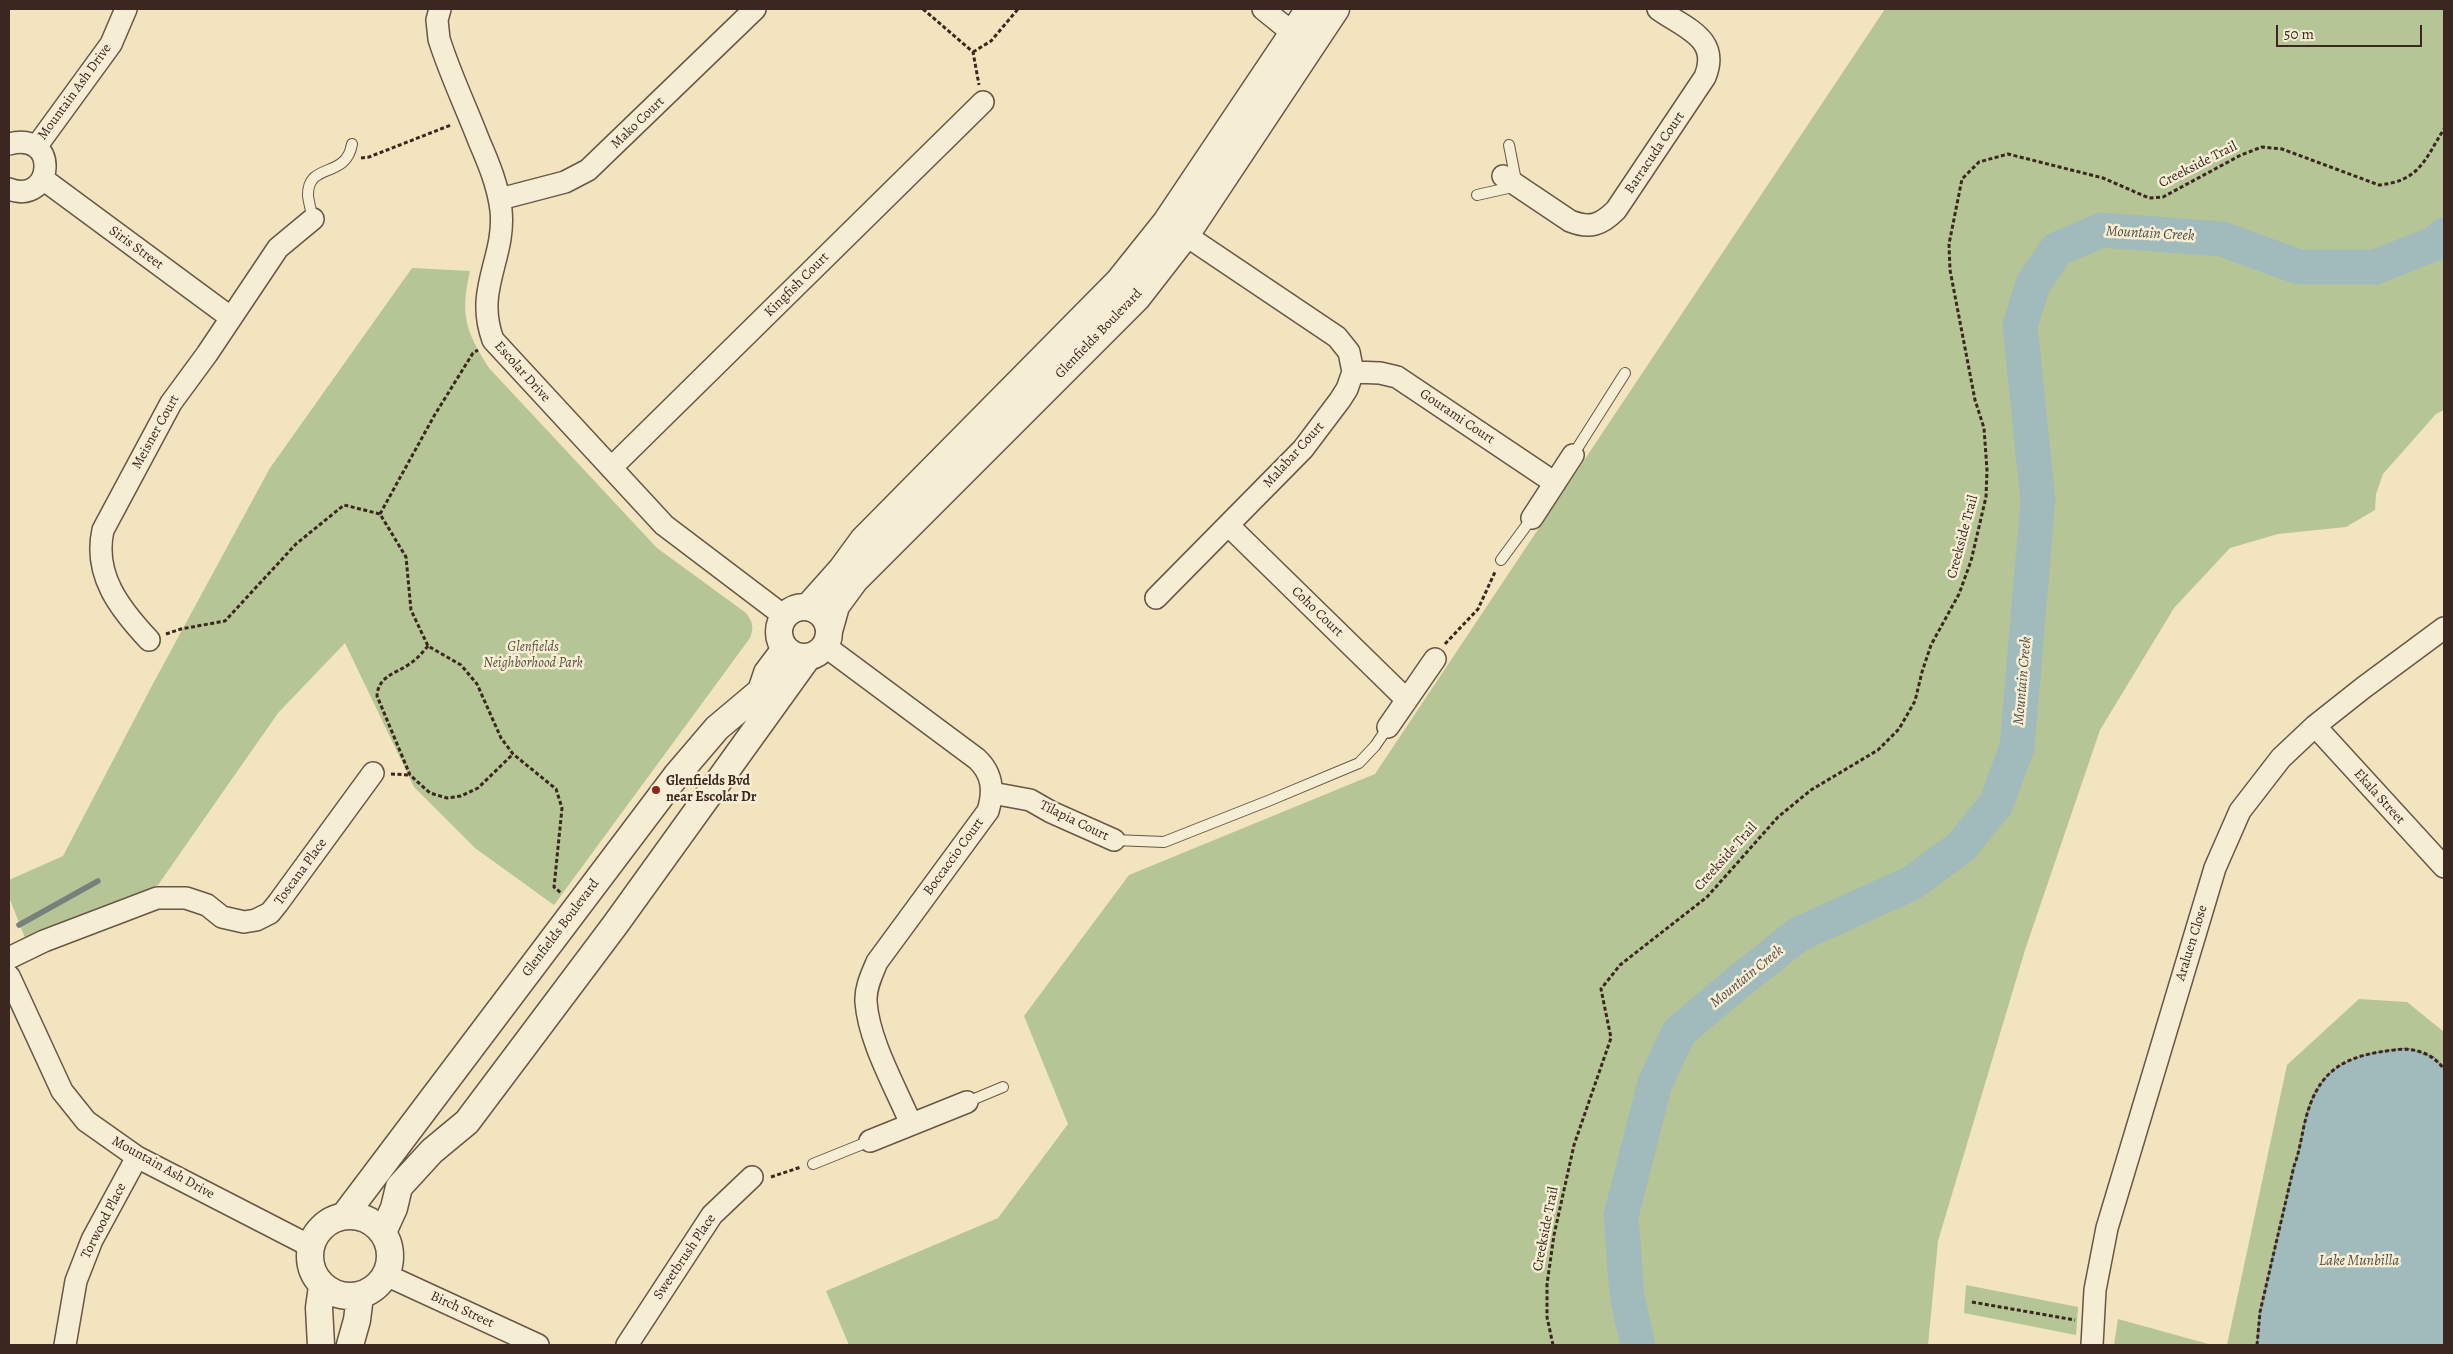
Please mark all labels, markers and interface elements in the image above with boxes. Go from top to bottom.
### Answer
scale bar [2278,15,2424,47]
text: 50 m [2284,24,2314,44]
street label: Mountain Ash Drive [34,41,116,143]
street label: Mako Court [608,93,668,153]
street label: Barracuda Court [1621,109,1689,197]
street label: Creekside Trail [2156,138,2240,192]
street label: Siris Street [105,223,167,273]
water label: Mountain Creek [2105,223,2195,245]
street label: Kingfish Court [761,249,833,321]
street label: Glenfields Boulevard [1052,286,1146,382]
street label: Escolar Drive [490,338,554,406]
street label: Gourami Court [1416,386,1498,448]
street label: Meisner Court [129,392,183,472]
street label: Malabar Court [1260,419,1328,491]
street label: Creekside Trail [1944,493,1982,581]
street label: Coho Court [1288,583,1346,641]
water label: Mountain Creek [2010,636,2036,726]
park label: Glenfields Neighborhood Park [483,640,583,672]
street label: Ekala Street [2350,766,2408,828]
place label: Glenfields Bvd near Escolar Dr [666,774,756,806]
marker: Glenfields Bvd near Escolar Dr [650,784,662,796]
street label: Tilapia Court [1037,797,1111,845]
street label: Boccaccio Court [920,815,988,899]
street label: Creekside Trail [1691,820,1761,894]
street label: Toscana Place [271,835,331,909]
street label: Glenfields Boulevard [519,876,603,980]
street label: Araluen Close [2173,903,2211,983]
water label: Mountain Creek [1707,942,1787,1012]
street label: Mountain Ash Drive [109,1133,217,1203]
street label: Torwood Place [78,1180,130,1262]
street label: Creekside Trail [1530,1185,1562,1273]
street label: Sweetbrush Place [650,1211,720,1303]
water label: Lake Munbilla [2319,1252,2399,1270]
street label: Birch Street [428,1288,496,1332]

